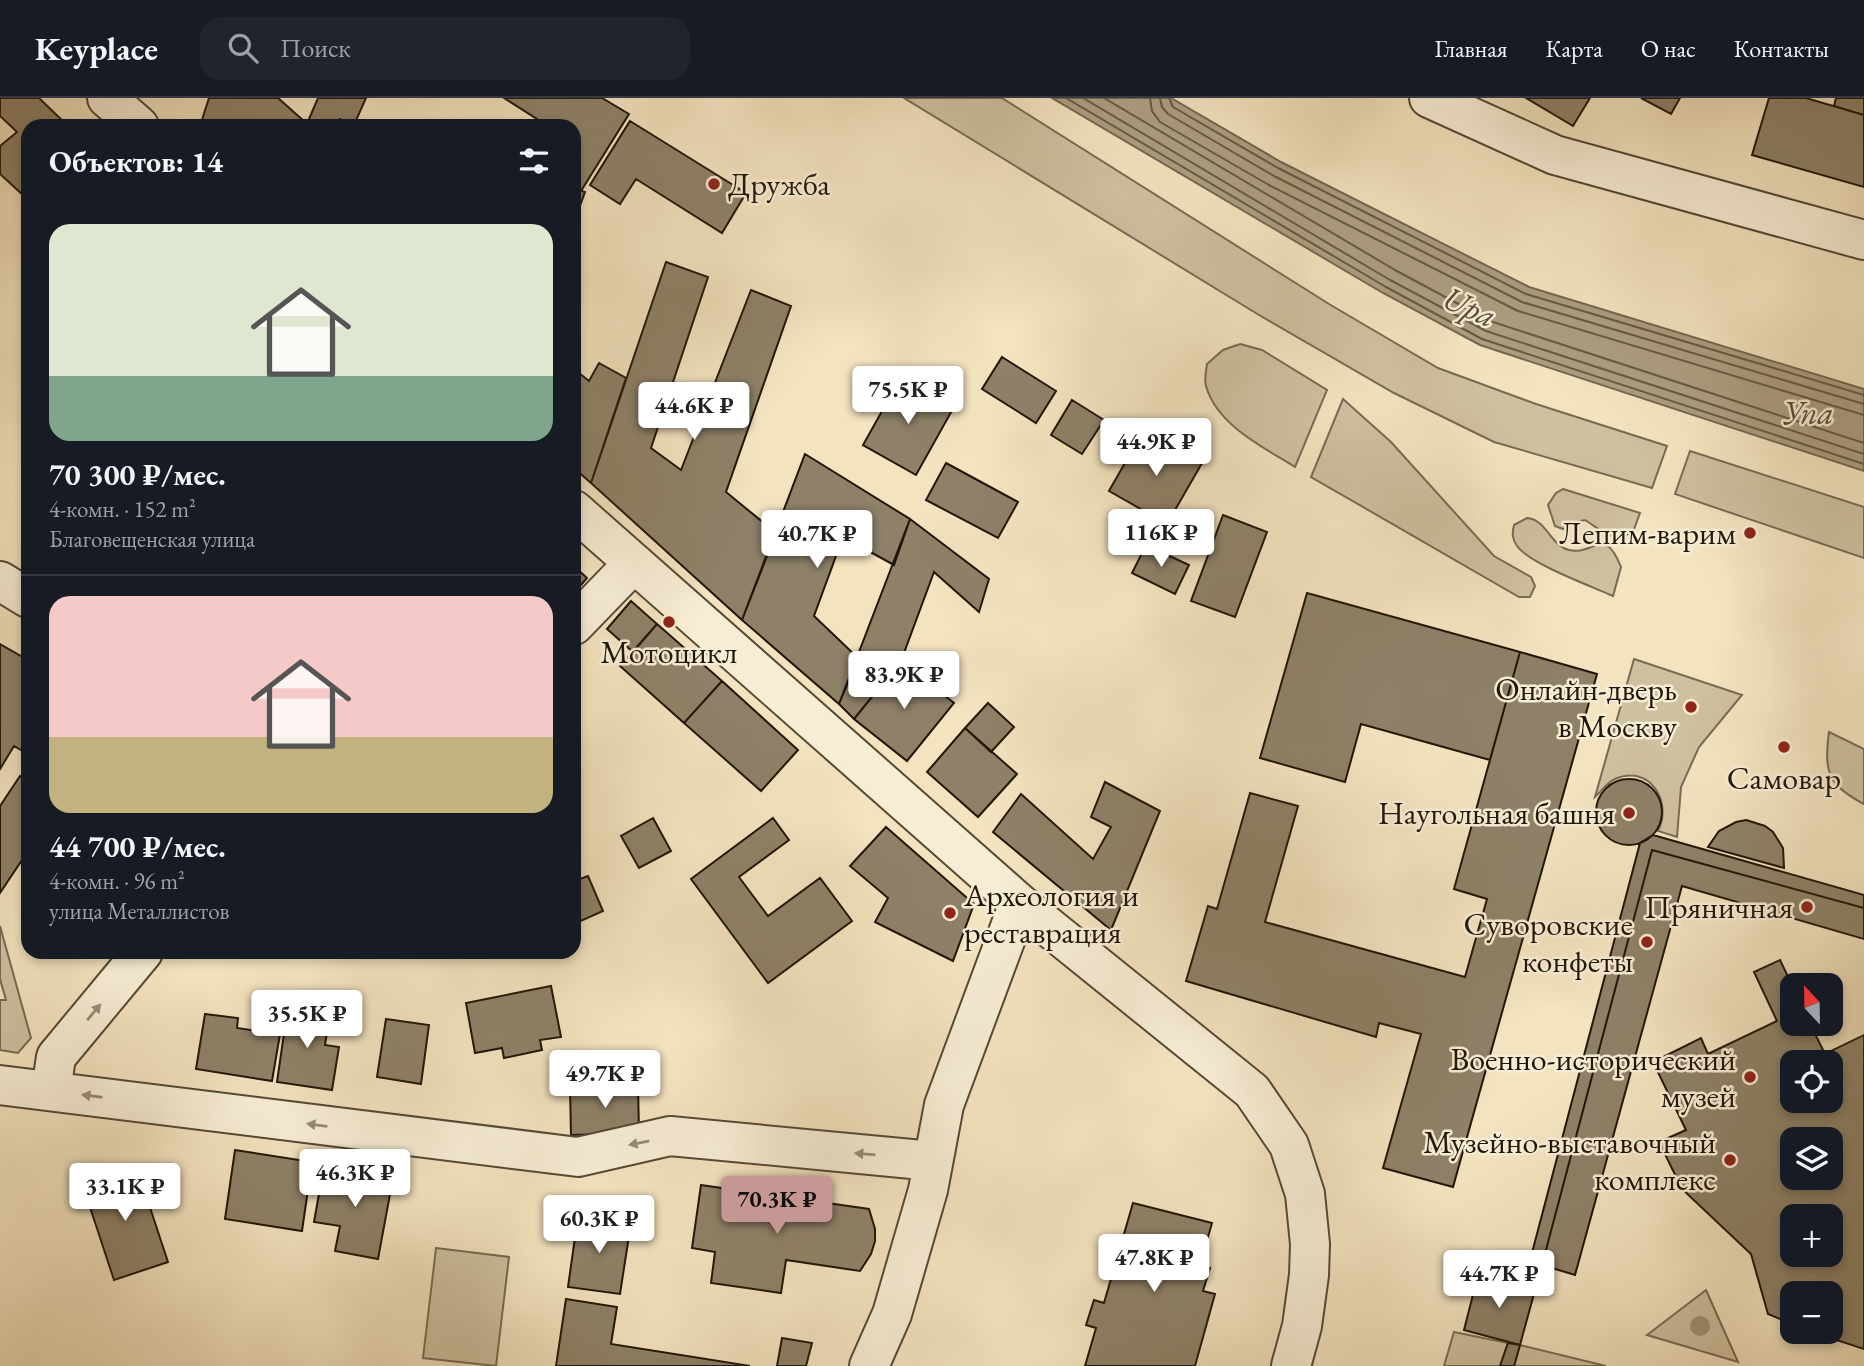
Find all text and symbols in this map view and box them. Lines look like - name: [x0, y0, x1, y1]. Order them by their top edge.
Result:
- search box: [200, 17, 690, 80]
- text: Keyplace: [35, 27, 158, 70]
- icon: search: [224, 29, 262, 67]
- text: Поиск: [280, 31, 351, 65]
- text: Главная: [1434, 33, 1508, 64]
- text: Карта: [1546, 33, 1603, 64]
- text: О нас: [1641, 33, 1696, 64]
- text: Контакты: [1734, 33, 1829, 64]
- text: Объектов: 14: [49, 142, 223, 181]
- icon: filters: [515, 142, 553, 180]
- place label: Дружба: [728, 163, 830, 205]
- marker: Дружба: [706, 176, 722, 192]
- icon: home: [238, 269, 364, 395]
- water label: Upa: [1436, 276, 1503, 337]
- pin: 75.5K ₽: [843, 366, 973, 426]
- text: 75.5K ₽: [868, 374, 948, 404]
- pin: 44.6K ₽: [629, 382, 759, 442]
- text: 44.6K ₽: [654, 390, 734, 420]
- water label: Упа: [1782, 391, 1834, 434]
- pin: 44.9K ₽: [1091, 418, 1221, 478]
- text: 44.9K ₽: [1116, 426, 1196, 456]
- text: 70 300 ₽/мес.: [49, 455, 226, 494]
- text: 4-комн. · 152 m²: [49, 494, 196, 524]
- pin: 40.7K ₽: [752, 510, 882, 570]
- pin: 116K ₽: [1104, 510, 1218, 569]
- place label: Лепим-варим: [1559, 512, 1736, 554]
- text: 116K ₽: [1124, 517, 1198, 547]
- text: 40.7K ₽: [777, 518, 857, 548]
- text: Благовещенская улица: [49, 524, 255, 554]
- marker: Лепим-варим: [1742, 525, 1758, 541]
- marker: Мотоцикл: [661, 614, 677, 630]
- place label: Мотоцикл: [600, 631, 738, 673]
- icon: home: [238, 641, 364, 767]
- pin: 83.9K ₽: [839, 652, 969, 711]
- text: 83.9K ₽: [864, 659, 944, 689]
- place label: Онлайн-дверь в Москву: [1495, 668, 1678, 747]
- marker: Онлайн-дверь в Москву: [1683, 699, 1699, 715]
- marker: Самовар: [1776, 739, 1792, 755]
- place label: Самовар: [1727, 757, 1841, 799]
- place label: Наугольная башня: [1378, 792, 1615, 834]
- marker: Наугольная башня: [1621, 805, 1637, 821]
- text: 44 700 ₽/мес.: [49, 827, 226, 866]
- text: 4-комн. · 96 m²: [49, 866, 185, 896]
- place label: Археология и реставрация: [963, 874, 1139, 953]
- place label: Пряничная: [1644, 886, 1793, 928]
- text: улица Металлистов: [49, 896, 229, 926]
- marker: Пряничная: [1799, 899, 1815, 915]
- place label: Суворовские конфеты: [1464, 903, 1633, 982]
- marker: Археология и реставрация: [942, 905, 958, 921]
- marker: Суворовские конфеты: [1639, 934, 1655, 950]
- north arrow: [1780, 973, 1843, 1036]
- map controls: [1780, 973, 1843, 1344]
- pin: 35.5K ₽: [242, 990, 372, 1050]
- text: 35.5K ₽: [267, 998, 347, 1028]
- one-way arrow: [86, 1003, 101, 1020]
- place label: Военно-исторический музей: [1450, 1038, 1736, 1117]
- button: locate: [1780, 1050, 1843, 1113]
- pin: 49.7K ₽: [540, 1051, 670, 1110]
- text: 49.7K ₽: [565, 1058, 645, 1088]
- marker: Военно-исторический музей: [1742, 1069, 1758, 1085]
- one-way arrow: [80, 1091, 102, 1102]
- one-way arrow: [306, 1119, 328, 1130]
- place label: Музейно-выставочный комплекс: [1423, 1121, 1716, 1200]
- button: layers: [1780, 1127, 1843, 1190]
- one-way arrow: [628, 1138, 650, 1149]
- one-way arrow: [854, 1149, 876, 1160]
- pin: 46.3K ₽: [290, 1150, 420, 1209]
- marker: Музейно-выставочный комплекс: [1722, 1152, 1738, 1168]
- text: 46.3K ₽: [315, 1157, 395, 1187]
- pin: 33.1K ₽: [60, 1164, 190, 1223]
- text: 33.1K ₽: [85, 1171, 165, 1201]
- pin: 70.3K ₽: [712, 1176, 842, 1236]
- text: 70.3K ₽: [737, 1184, 817, 1214]
- pin: 60.3K ₽: [534, 1196, 664, 1255]
- text: 60.3K ₽: [559, 1203, 639, 1233]
- button: +: [1780, 1204, 1843, 1267]
- pin: 47.8K ₽: [1089, 1234, 1219, 1294]
- text: 47.8K ₽: [1114, 1242, 1194, 1272]
- pin: 44.7K ₽: [1434, 1250, 1564, 1310]
- text: 44.7K ₽: [1459, 1258, 1539, 1288]
- button: −: [1780, 1281, 1843, 1344]

